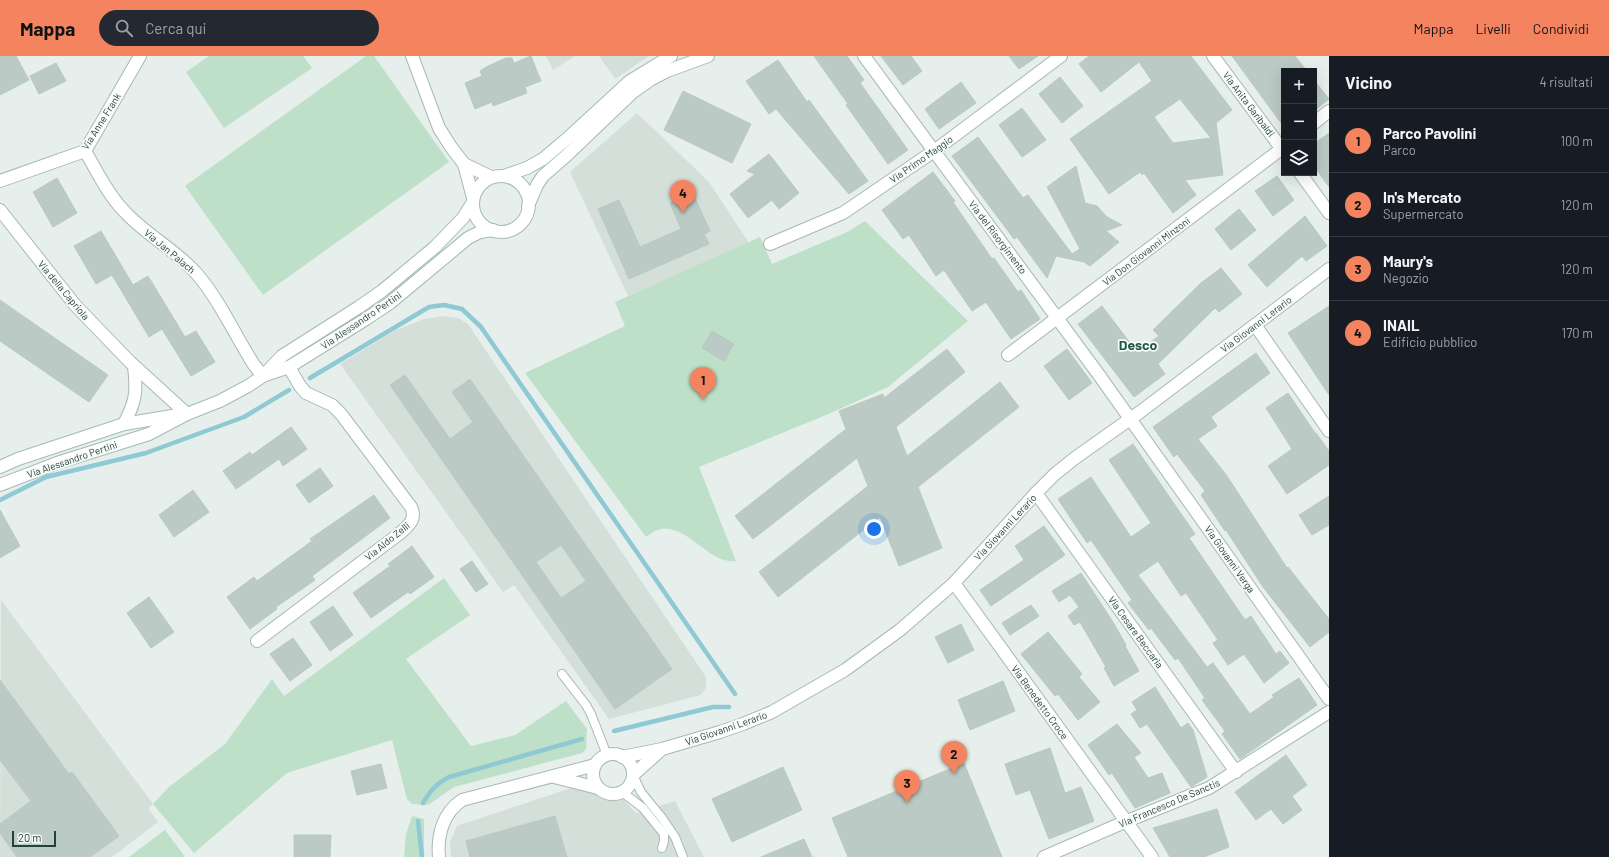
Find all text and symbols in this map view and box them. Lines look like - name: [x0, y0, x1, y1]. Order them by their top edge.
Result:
- search box: [99, 10, 379, 46]
- text: Mappa: [20, 17, 75, 40]
- icon: search: [113, 17, 135, 39]
- text: Cerca qui: [145, 19, 206, 37]
- text: Mappa: [1414, 20, 1453, 37]
- text: Livelli: [1475, 20, 1511, 37]
- text: Condividi: [1533, 20, 1589, 37]
- map controls: [1281, 68, 1317, 176]
- button: +: [1281, 68, 1317, 104]
- street label: Via Anita Garibaldi: [1221, 69, 1277, 139]
- text: Vicino: [1345, 72, 1392, 92]
- text: 4 risultati: [1540, 74, 1593, 90]
- street label: Via Anne Frank: [79, 91, 123, 151]
- button: −: [1281, 104, 1317, 140]
- text: Parco Pavolini: [1383, 124, 1476, 142]
- street label: Via Primo Maggio: [887, 133, 955, 185]
- text: 1: [1356, 133, 1360, 149]
- text: 100 m: [1560, 133, 1593, 149]
- button: layers: [1281, 140, 1317, 176]
- text: Parco: [1383, 142, 1416, 158]
- pin: 4: [670, 180, 696, 213]
- text: In's Mercato: [1383, 188, 1461, 206]
- text: 2: [1354, 197, 1362, 213]
- text: 120 m: [1561, 197, 1593, 213]
- street label: Via del Risorgimento: [966, 198, 1030, 276]
- text: Supermercato: [1383, 206, 1464, 222]
- street label: Via Don Giovanni Minzoni: [1100, 214, 1192, 288]
- street label: Via Jan Palach: [142, 226, 198, 276]
- text: Maury's: [1383, 252, 1433, 270]
- street label: Via della Capriola: [36, 258, 92, 322]
- text: 3: [1354, 261, 1362, 277]
- text: 120 m: [1561, 261, 1593, 277]
- text: Negozio: [1383, 270, 1429, 286]
- street label: Via Alessandro Pertini: [318, 289, 404, 351]
- street label: Via Giovanni Lerario: [1218, 293, 1294, 355]
- text: INAIL: [1383, 316, 1420, 334]
- text: 4: [1354, 325, 1362, 341]
- text: 170 m: [1562, 325, 1593, 341]
- text: Edificio pubblico: [1383, 334, 1477, 350]
- district label: Desco: [1119, 336, 1157, 353]
- pin: 1: [690, 367, 716, 400]
- street label: Via Alessandro Pertini: [25, 438, 119, 480]
- street label: Via Giovanni Lerario: [971, 491, 1039, 563]
- street label: Via Aldo Zelli: [362, 519, 412, 563]
- your location: [864, 519, 884, 539]
- street label: Via Giovanni Verga: [1202, 523, 1258, 595]
- street label: Via Cesare Beccaria: [1106, 594, 1166, 670]
- street label: Via Benedetto Croce: [1009, 663, 1071, 741]
- street label: Via Giovanni Lerario: [683, 708, 769, 748]
- pin: 2: [941, 741, 967, 774]
- pin: 3: [894, 770, 920, 803]
- street label: Via Francesco De Sanctis: [1117, 776, 1222, 830]
- scale bar: [12, 829, 56, 848]
- text: 20 m: [18, 831, 41, 844]

